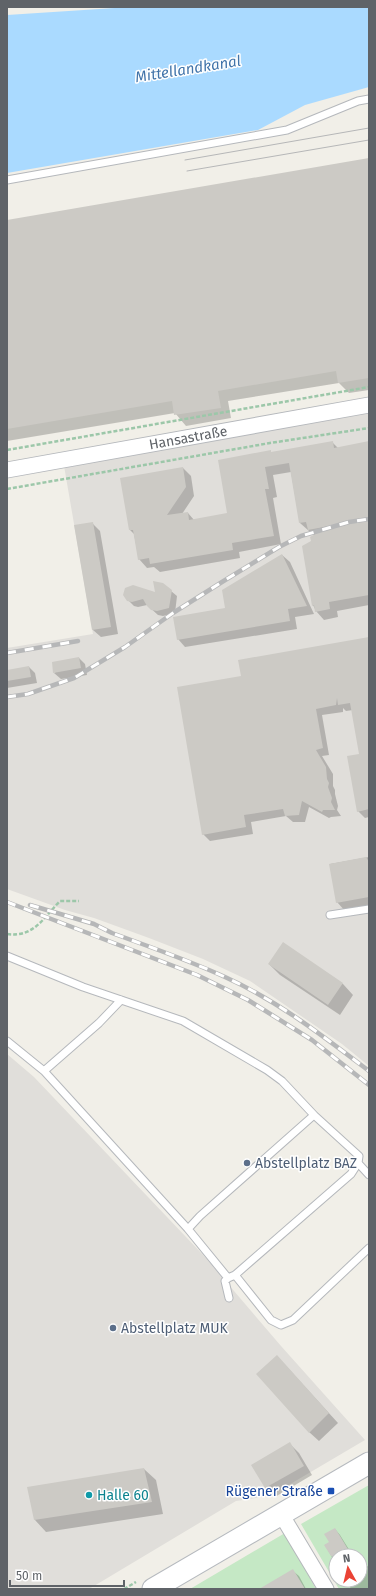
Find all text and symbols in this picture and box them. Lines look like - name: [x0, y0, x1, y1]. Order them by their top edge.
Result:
- water label: Mittellandkanal: [134, 52, 242, 86]
- street label: Hansastraße: [148, 423, 229, 453]
- place label: Abstellplatz BAZ: [255, 1155, 357, 1172]
- marker: Abstellplatz BAZ: [242, 1158, 252, 1168]
- place label: Abstellplatz MUK: [121, 1320, 229, 1337]
- marker: Abstellplatz MUK: [108, 1323, 118, 1333]
- place label: Rügener Straße: [226, 1483, 323, 1500]
- marker: Rügener Straße: [326, 1486, 336, 1496]
- place label: Halle 60: [97, 1487, 149, 1504]
- marker: Halle 60: [84, 1490, 94, 1500]
- north arrow: [328, 1548, 368, 1588]
- text: N: [342, 1552, 351, 1566]
- scale bar: [10, 1562, 124, 1588]
- text: 50 m: [16, 1569, 42, 1583]

